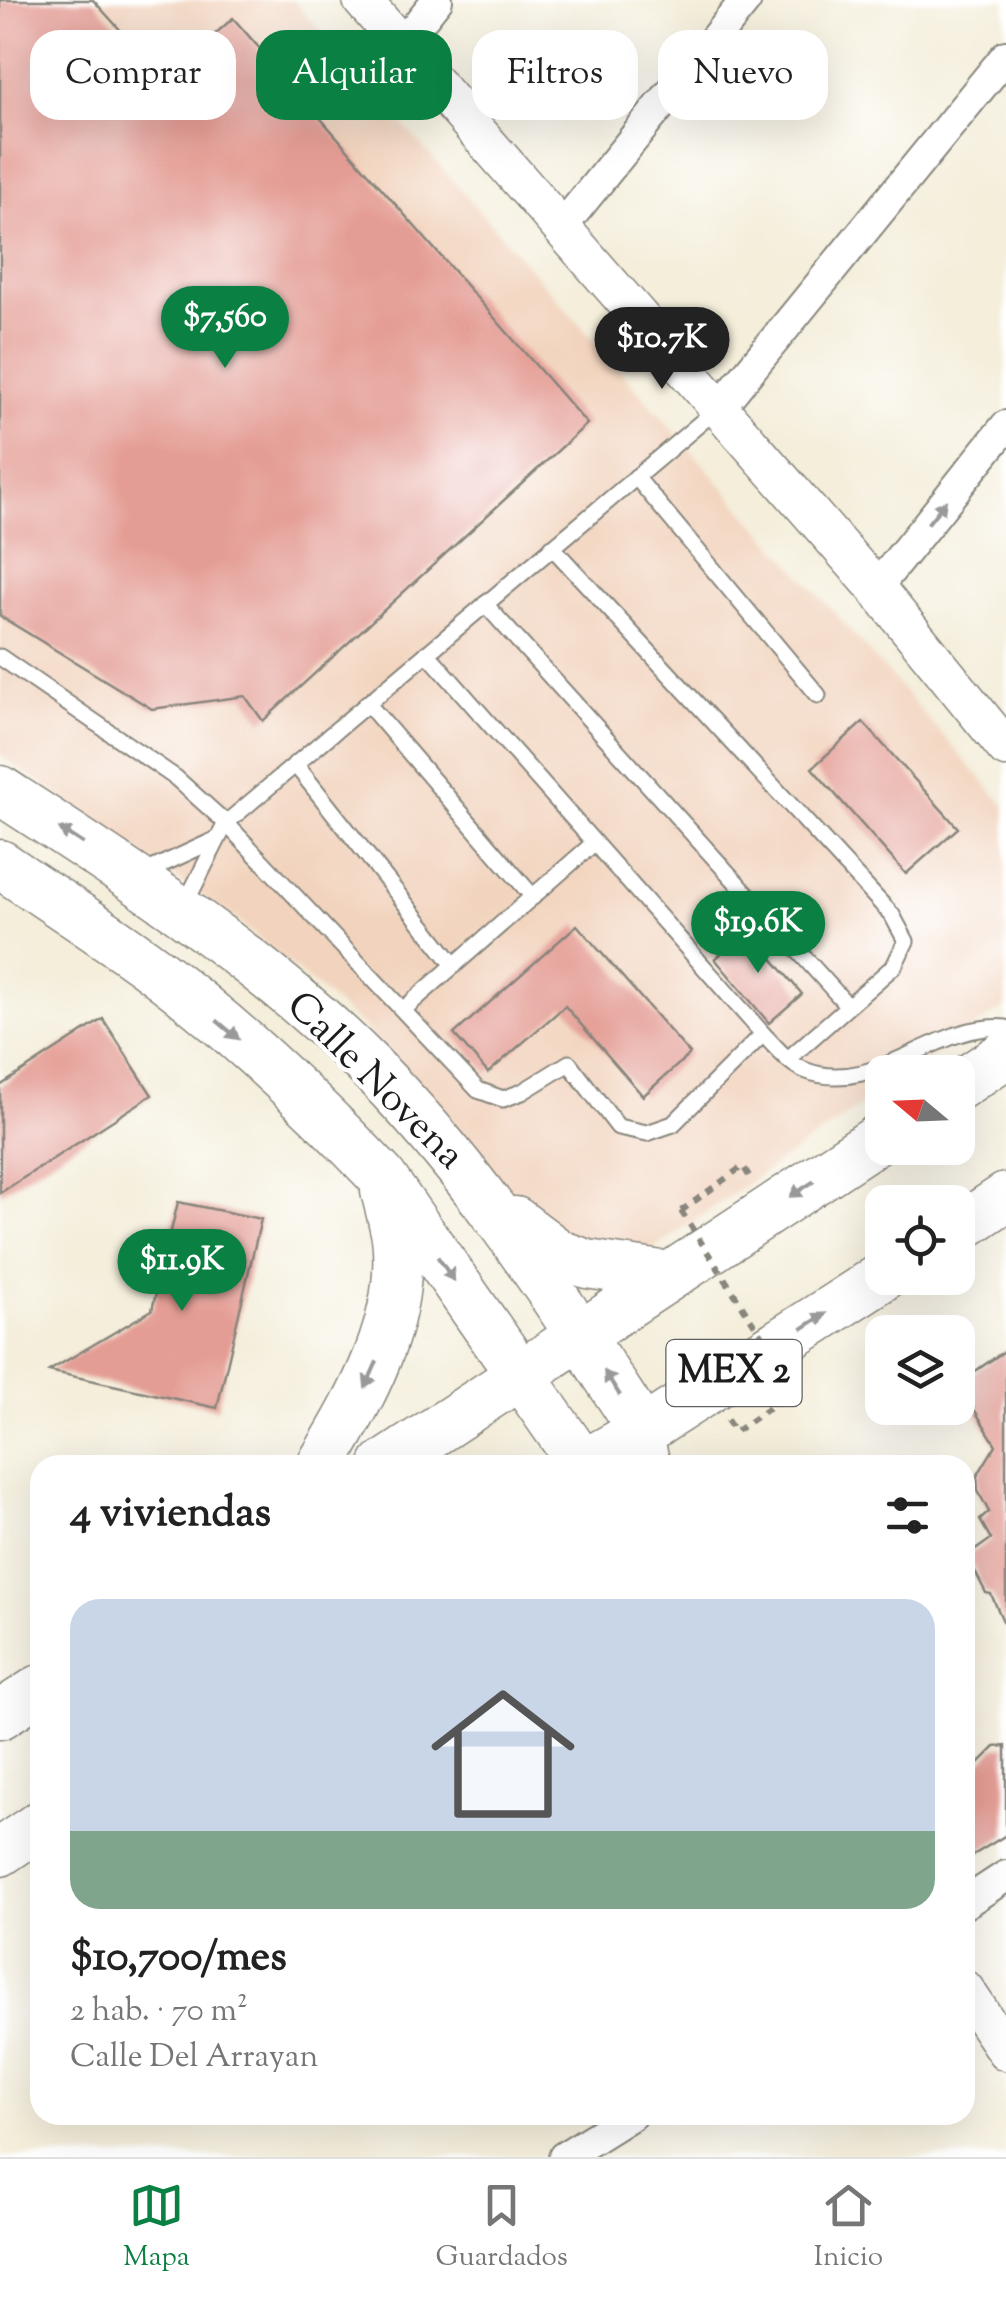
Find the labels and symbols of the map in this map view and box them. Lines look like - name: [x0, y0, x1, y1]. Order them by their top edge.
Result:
- pin: $7,560: [144, 286, 306, 371]
- pin: $10.7K: [581, 307, 743, 392]
- one-way arrow: [926, 499, 947, 525]
- one-way arrow: [58, 828, 85, 846]
- pin: $19.6K: [677, 891, 839, 976]
- street label: Calle Novena: [272, 980, 476, 1184]
- one-way arrow: [215, 1019, 240, 1041]
- north arrow: [865, 1055, 975, 1165]
- one-way arrow: [788, 1179, 815, 1197]
- pin: $11.9K: [101, 1229, 263, 1314]
- one-way arrow: [436, 1255, 455, 1282]
- one-way arrow: [800, 1313, 828, 1331]
- road number: MEX 2: [666, 1340, 802, 1406]
- one-way arrow: [363, 1360, 379, 1390]
- one-way arrow: [603, 1369, 621, 1397]

